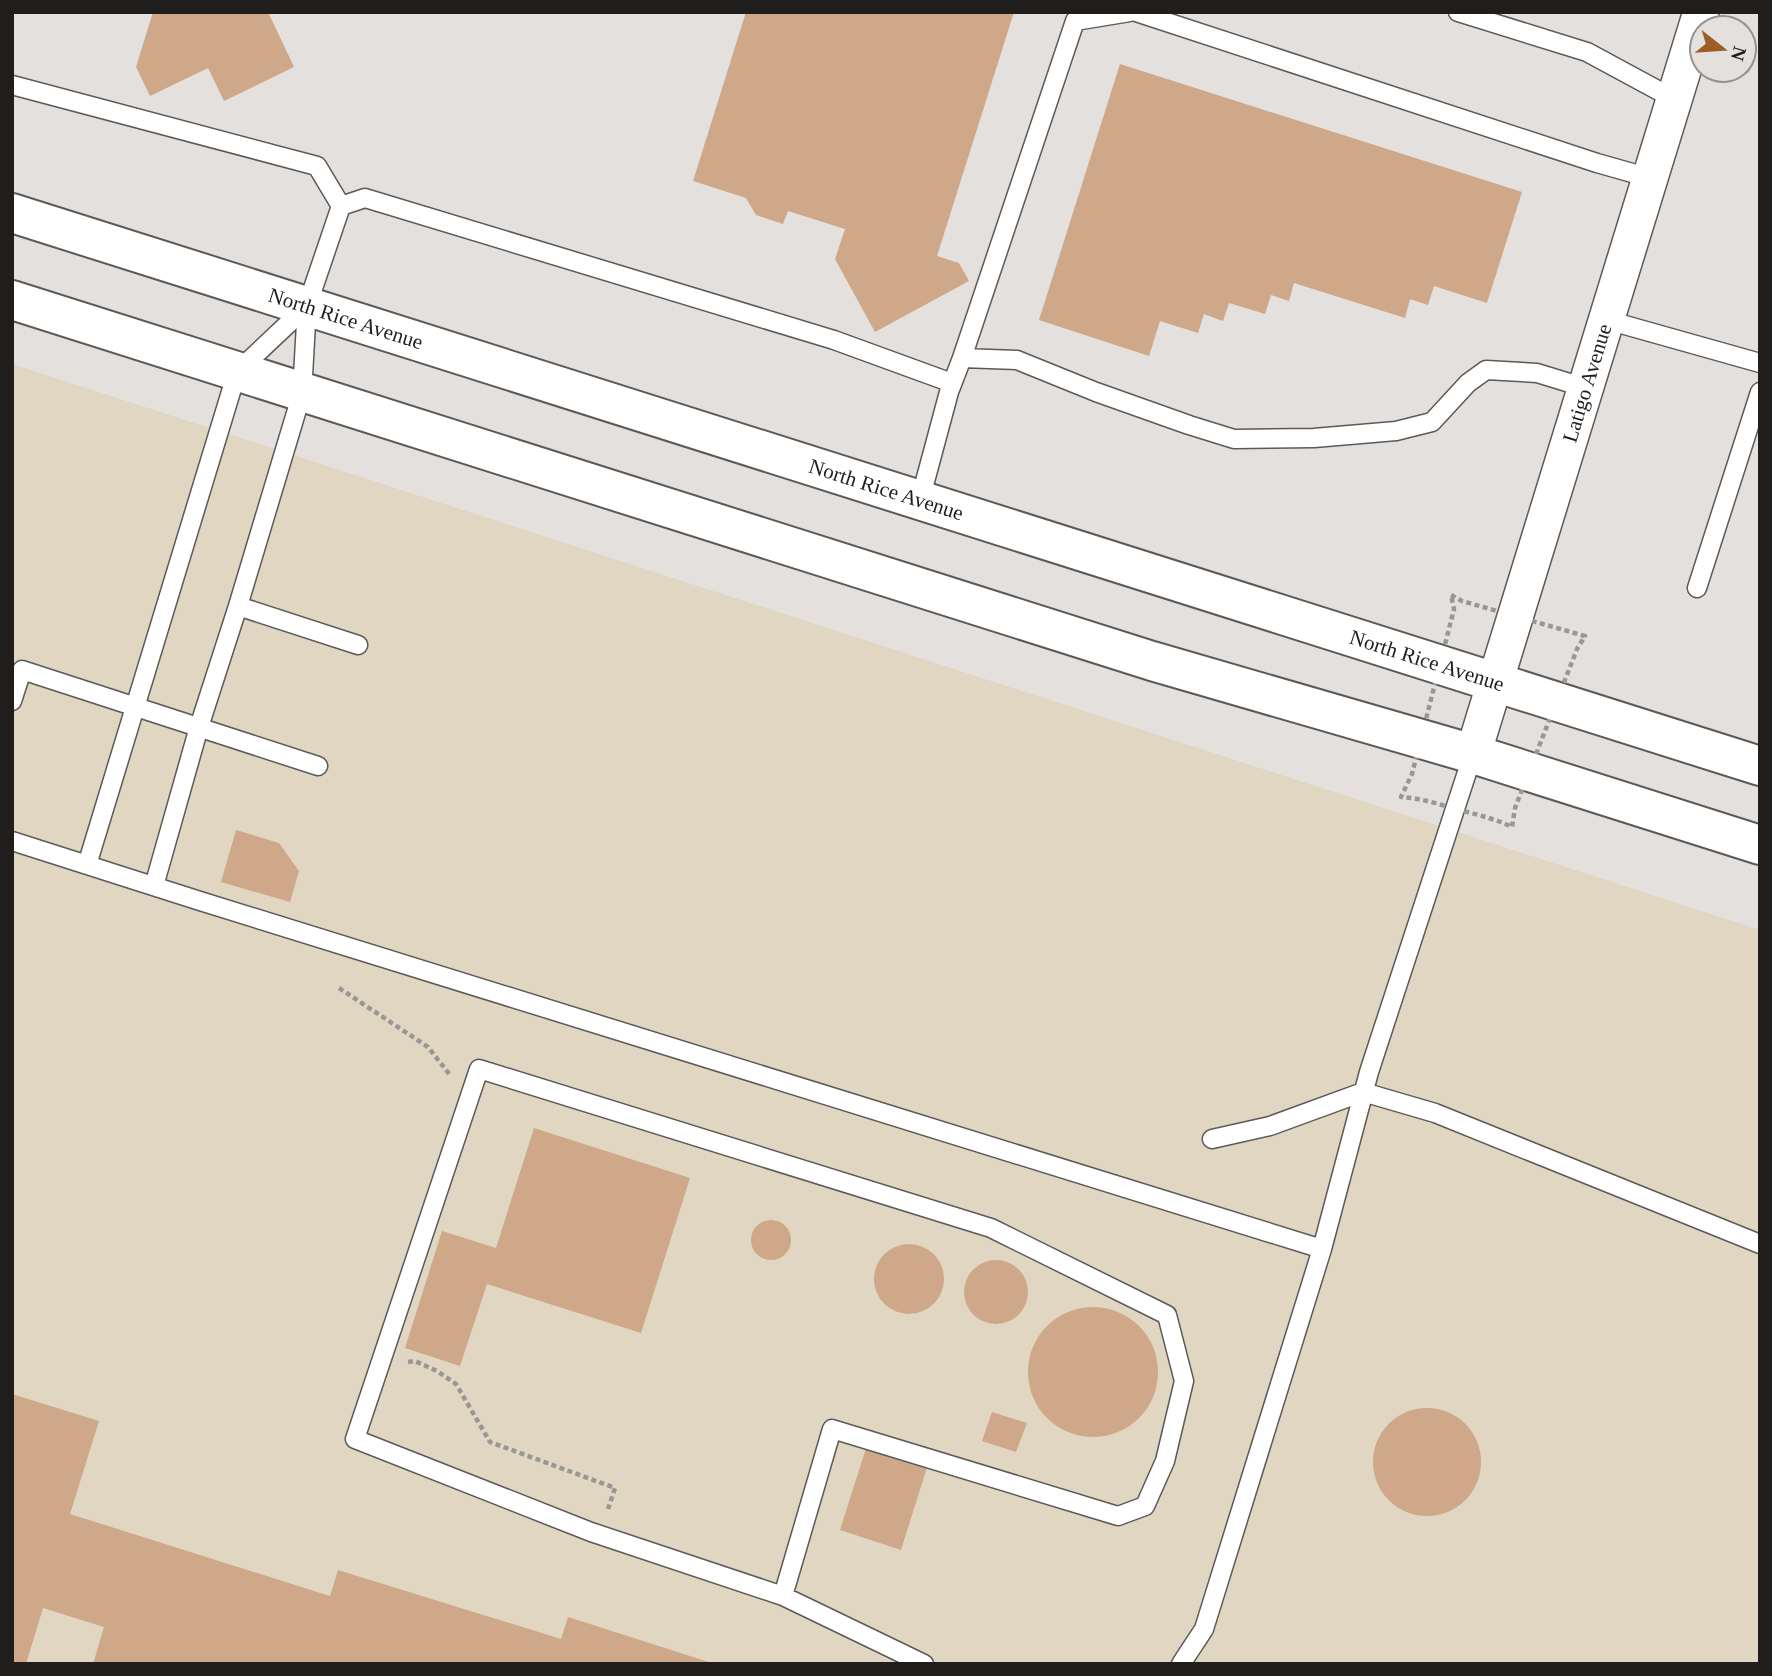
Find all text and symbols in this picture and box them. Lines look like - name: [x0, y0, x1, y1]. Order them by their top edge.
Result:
- north arrow: [1688, 14, 1758, 84]
- text: N: [1727, 44, 1751, 64]
- street label: North Rice Avenue: [266, 283, 426, 354]
- street label: Latigo Avenue: [1557, 321, 1616, 445]
- street label: North Rice Avenue: [806, 454, 966, 525]
- street label: North Rice Avenue: [1347, 625, 1507, 696]

